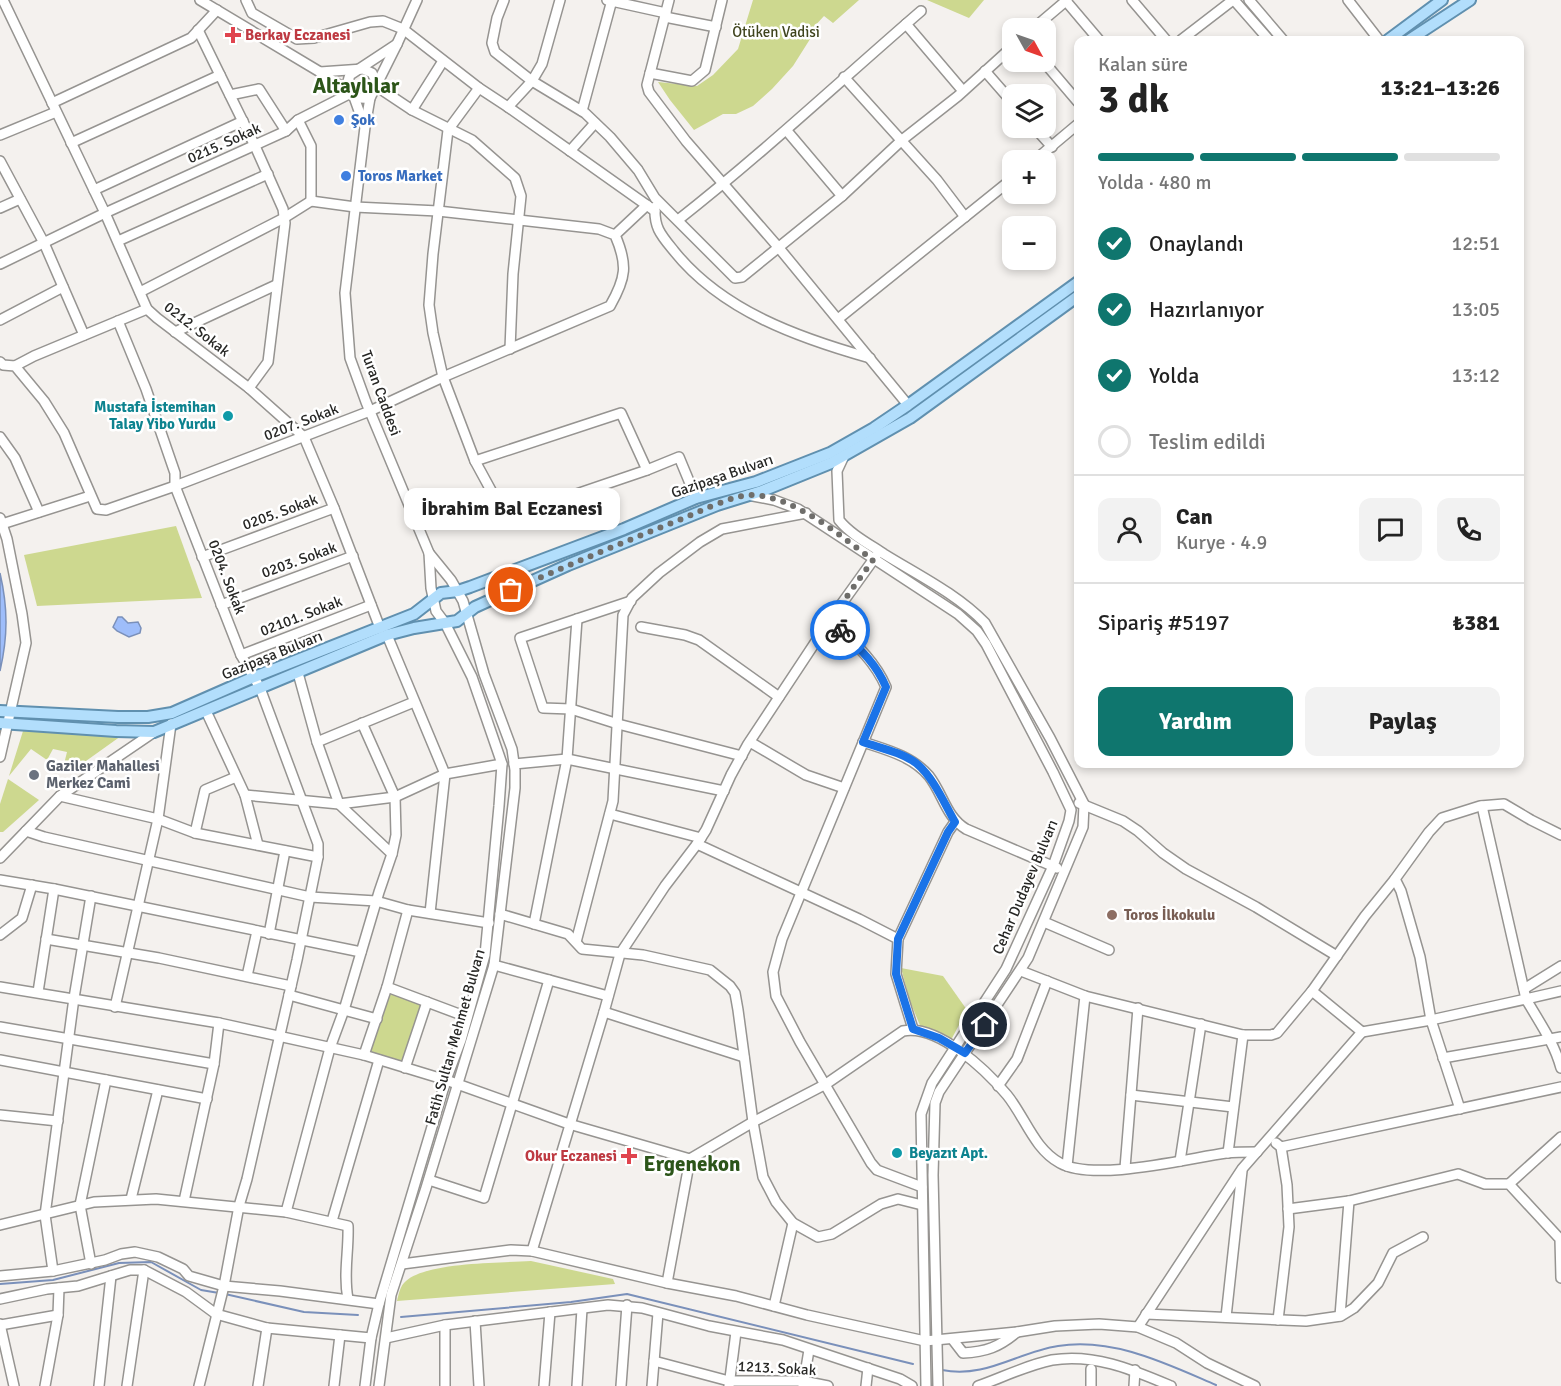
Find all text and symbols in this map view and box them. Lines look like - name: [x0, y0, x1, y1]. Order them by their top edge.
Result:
- north arrow: [1002, 18, 1056, 72]
- map controls: [1002, 18, 1056, 270]
- park label: Ötüken Vadisi: [732, 23, 820, 41]
- place label: Berkay Eczanesi: [245, 26, 351, 44]
- marker: Berkay Eczanesi: [226, 28, 240, 42]
- text: Kalan süre: [1098, 52, 1188, 77]
- district label: Altaylılar: [313, 73, 400, 99]
- text: 13:21–13:26: [1381, 74, 1500, 101]
- text: 3 dk: [1098, 75, 1169, 123]
- button: layers: [1002, 84, 1056, 138]
- place label: Şok: [351, 111, 375, 129]
- marker: Şok: [332, 113, 346, 127]
- street label: 0215. Sokak: [185, 119, 264, 167]
- button: +: [1002, 150, 1056, 204]
- place label: Toros Market: [358, 167, 443, 185]
- marker: Toros Market: [339, 169, 353, 183]
- text: Yolda · 480 m: [1098, 170, 1211, 195]
- button: −: [1002, 216, 1056, 270]
- icon: check: [1098, 227, 1131, 260]
- text: Onaylandı: [1149, 230, 1244, 257]
- text: 12:51: [1451, 231, 1500, 256]
- icon: check: [1098, 293, 1131, 326]
- text: Hazırlanıyor: [1149, 296, 1264, 323]
- text: 13:05: [1451, 297, 1500, 322]
- street label: 0212. Sokak: [161, 298, 234, 361]
- street label: Turan Caddesi: [357, 348, 405, 438]
- icon: check: [1098, 359, 1131, 392]
- text: Yolda: [1149, 362, 1199, 389]
- text: 13:12: [1451, 363, 1500, 388]
- place label: Mustafa İstemihan Talay Yibo Yurdu: [94, 398, 216, 433]
- street label: 0207. Sokak: [261, 399, 341, 444]
- marker: Mustafa İstemihan Talay Yibo Yurdu: [221, 409, 235, 423]
- text: Teslim edildi: [1149, 428, 1266, 455]
- street label: Gazipaşa Bulvarı: [669, 450, 775, 502]
- callout: İbrahim Bal Eczanesi: [403, 488, 619, 530]
- street label: 0205. Sokak: [240, 490, 320, 534]
- text: İbrahim Bal Eczanesi: [421, 496, 603, 521]
- button: person: [1098, 498, 1161, 561]
- button: chat: [1359, 498, 1422, 561]
- button: phone: [1437, 498, 1500, 561]
- text: Can: [1176, 503, 1213, 530]
- text: Kurye · 4.9: [1176, 530, 1267, 555]
- street label: 0204. Sokak: [205, 537, 250, 617]
- street label: 0203. Sokak: [259, 538, 339, 582]
- pin: [485, 564, 536, 615]
- icon: bag: [494, 573, 527, 606]
- street label: 02101. Sokak: [257, 592, 345, 640]
- courier: [810, 600, 870, 660]
- text: Sipariş #5197: [1098, 609, 1230, 636]
- text: ₺381: [1452, 609, 1500, 636]
- icon: bike: [824, 614, 857, 647]
- street label: Gazipaşa Bulvarı: [219, 627, 325, 683]
- button: Yardım: [1098, 687, 1293, 756]
- button: Paylaş: [1305, 687, 1500, 756]
- place label: Gaziler Mahallesi Merkez Cami: [46, 757, 160, 792]
- marker: Gaziler Mahallesi Merkez Cami: [27, 768, 41, 782]
- street label: Cehar Dudayev Bulvarı: [989, 817, 1061, 957]
- place label: Toros İlkokulu: [1124, 906, 1215, 924]
- marker: Toros İlkokulu: [1105, 908, 1119, 922]
- street label: Fatih Sultan Mehmet Bulvarı: [421, 947, 489, 1127]
- pin: [959, 999, 1010, 1050]
- icon: home: [968, 1008, 1001, 1041]
- place label: Beyazıt Apt.: [909, 1144, 988, 1162]
- marker: Beyazıt Apt.: [890, 1146, 904, 1160]
- place label: Okur Eczanesi: [525, 1147, 617, 1165]
- marker: Okur Eczanesi: [622, 1149, 636, 1163]
- district label: Ergenekon: [644, 1151, 740, 1177]
- street label: 1213. Sokak: [737, 1357, 817, 1379]

